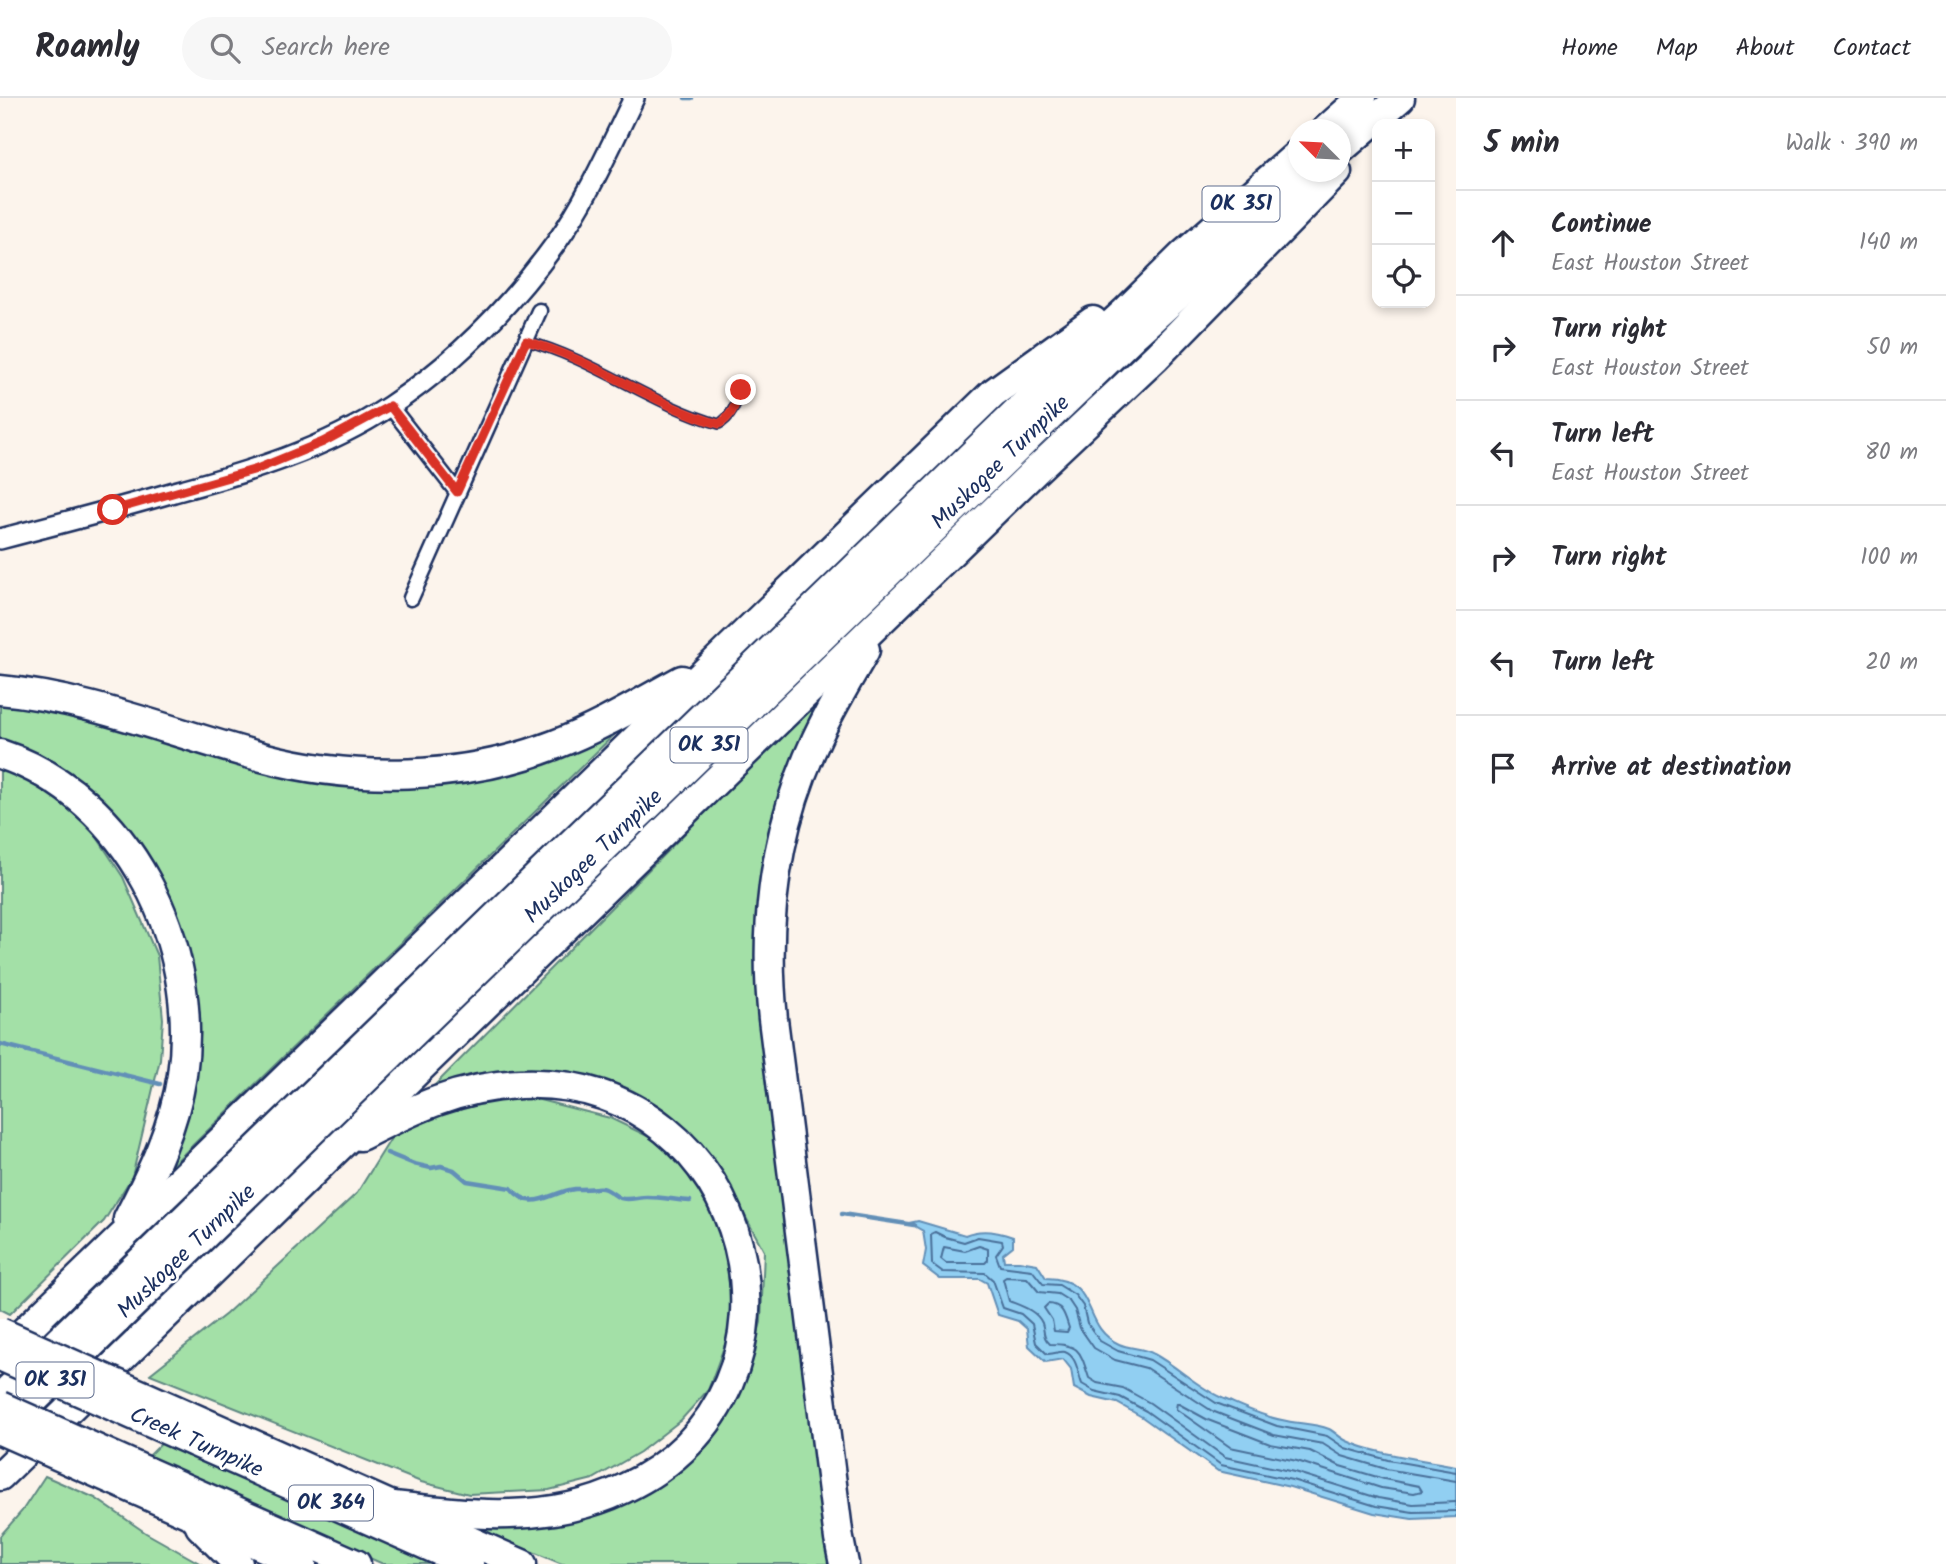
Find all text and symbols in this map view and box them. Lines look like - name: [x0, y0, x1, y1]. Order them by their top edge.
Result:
- search box: [182, 17, 672, 80]
- text: Roamly: [35, 22, 140, 75]
- text: Search here: [262, 27, 390, 69]
- icon: search: [206, 29, 244, 67]
- text: Home: [1561, 29, 1618, 68]
- text: Map: [1656, 29, 1698, 68]
- text: About: [1736, 29, 1794, 68]
- text: Contact: [1832, 29, 1911, 68]
- north arrow: [1288, 119, 1351, 182]
- map controls: [1372, 119, 1435, 308]
- button: +: [1372, 119, 1435, 182]
- text: 5 min: [1484, 120, 1560, 168]
- text: Walk · 390 m: [1786, 126, 1918, 162]
- button: −: [1372, 182, 1435, 245]
- road number: OK 351: [1202, 186, 1280, 222]
- text: Continue: [1551, 204, 1652, 246]
- icon: ahead: [1484, 224, 1522, 262]
- text: 140 m: [1859, 225, 1918, 261]
- button: locate: [1372, 245, 1435, 308]
- text: East Houston Street: [1551, 246, 1749, 282]
- text: Turn right: [1551, 309, 1667, 351]
- icon: right: [1484, 329, 1522, 367]
- text: 50 m: [1867, 330, 1918, 366]
- text: East Houston Street: [1551, 351, 1749, 387]
- route end: [725, 374, 756, 405]
- street label: Muskogee Turnpike: [923, 387, 1079, 539]
- text: Turn left: [1551, 414, 1654, 456]
- icon: left: [1484, 434, 1522, 472]
- text: 80 m: [1865, 435, 1918, 471]
- text: East Houston Street: [1551, 456, 1749, 492]
- route start: [97, 494, 128, 525]
- text: Turn right: [1551, 537, 1667, 579]
- icon: right: [1484, 539, 1522, 577]
- text: 100 m: [1860, 540, 1918, 576]
- text: Turn left: [1551, 642, 1654, 684]
- icon: left: [1484, 644, 1522, 682]
- text: 20 m: [1866, 645, 1918, 681]
- road number: OK 351: [670, 728, 748, 762]
- text: Arrive at destination: [1551, 747, 1791, 789]
- icon: arrive: [1484, 749, 1522, 787]
- street label: Muskogee Turnpike: [516, 781, 672, 933]
- street label: Muskogee Turnpike: [109, 1176, 265, 1328]
- road number: OK 351: [16, 1362, 94, 1398]
- street label: Creek Turnpike: [123, 1397, 269, 1489]
- road number: OK 364: [289, 1486, 373, 1520]

